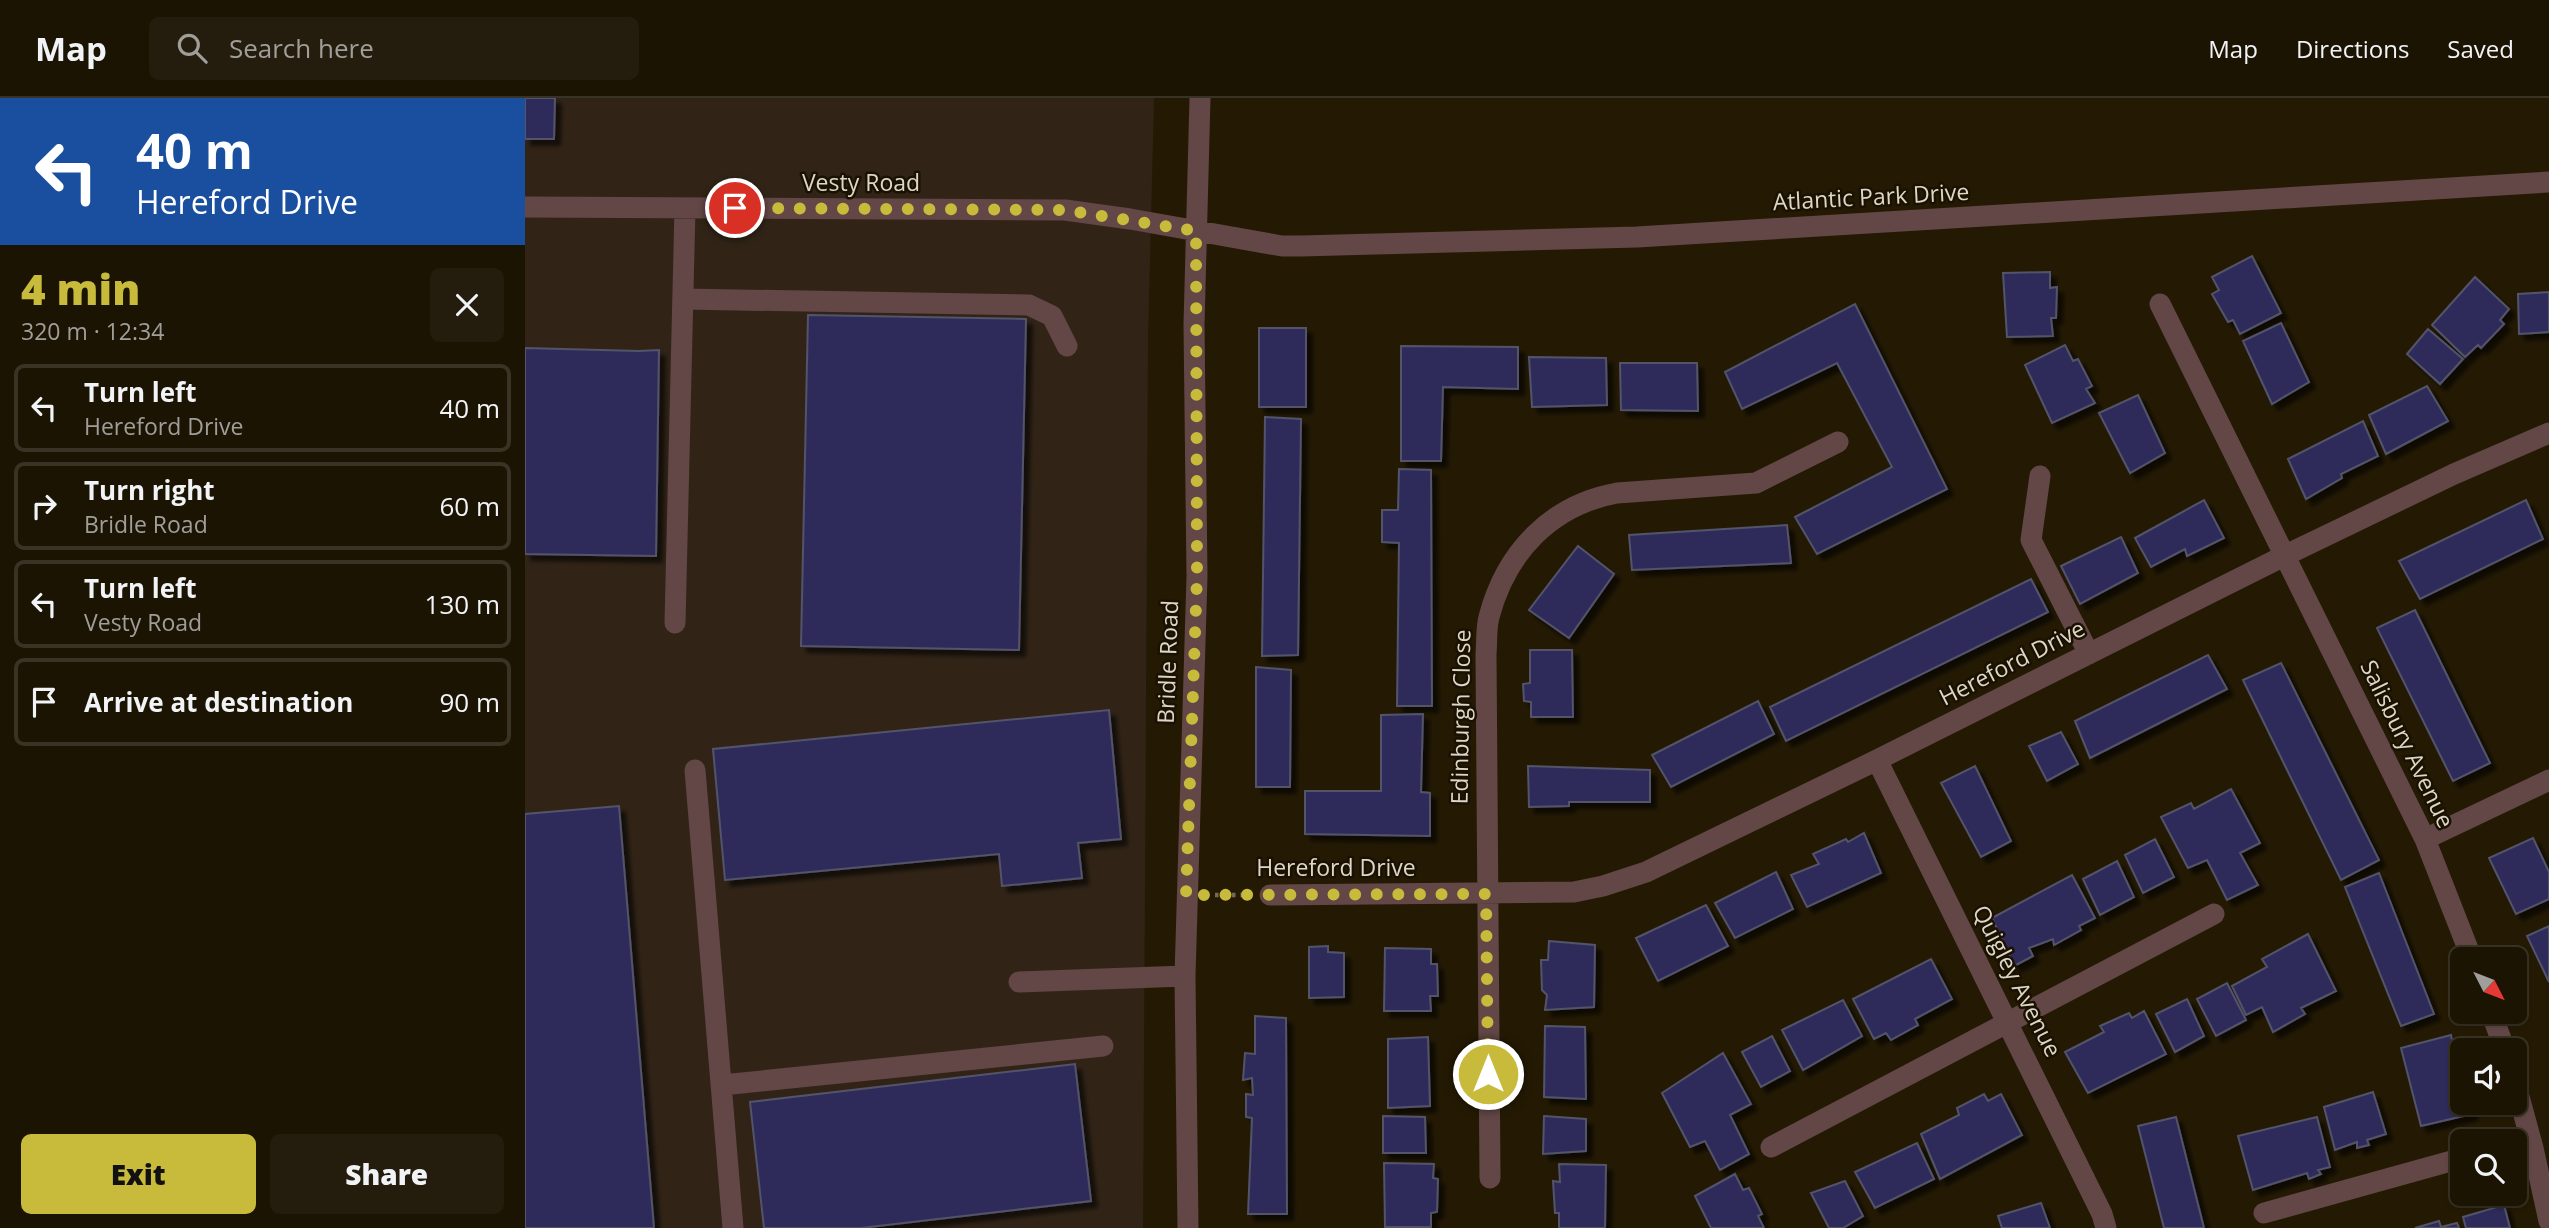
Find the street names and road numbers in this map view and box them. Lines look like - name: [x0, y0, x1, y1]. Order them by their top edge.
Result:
- street label: Vesty Road: [802, 166, 920, 198]
- street label: Atlantic Park Drive: [1772, 175, 1970, 217]
- street label: Bridle Road: [1149, 600, 1185, 724]
- street label: Hereford Drive: [1933, 612, 2090, 713]
- street label: Edinburgh Close: [1442, 629, 1478, 805]
- street label: Salisbury Avenue: [2353, 654, 2462, 833]
- street label: Hereford Drive: [1256, 851, 1416, 883]
- street label: Quigley Avenue: [1966, 899, 2070, 1062]

